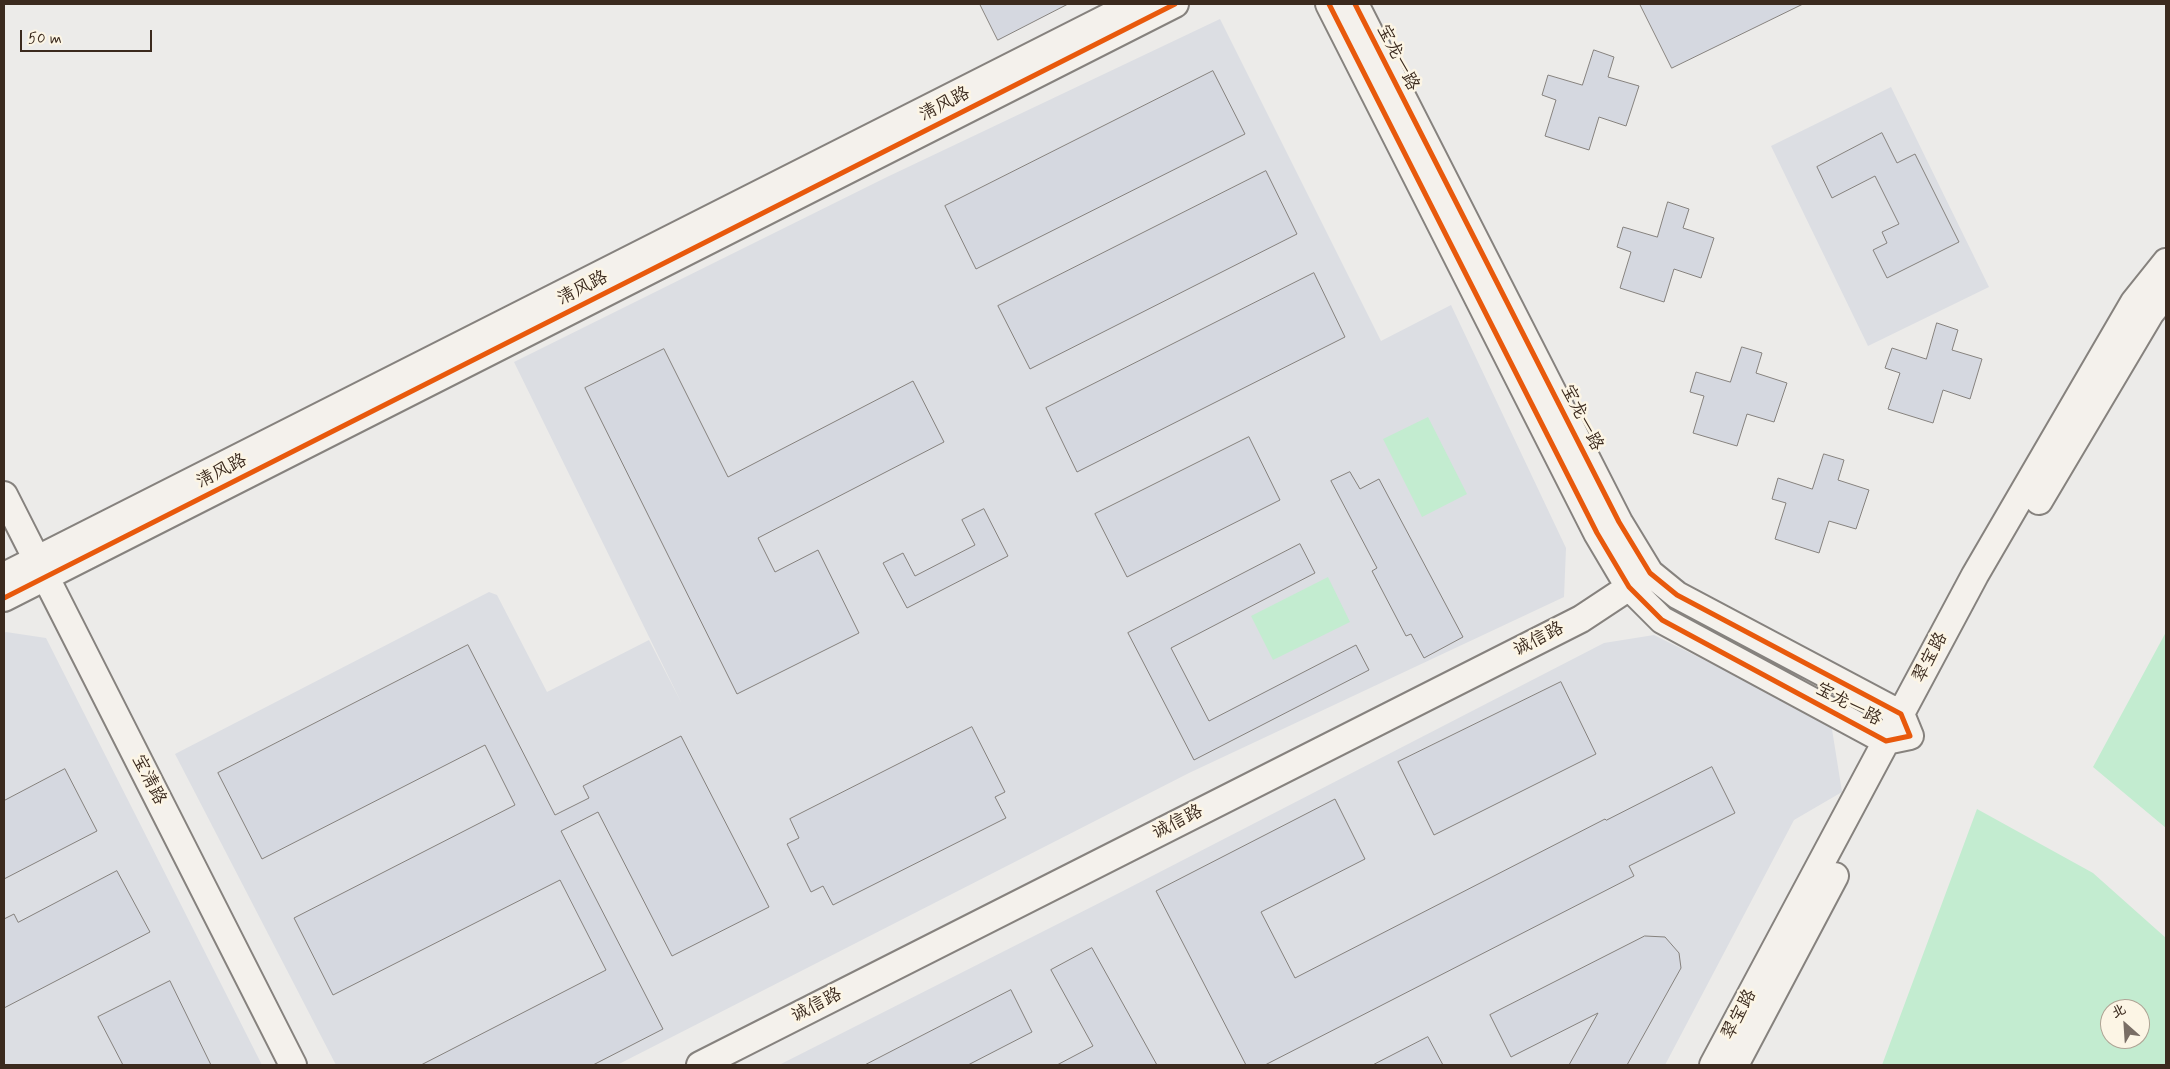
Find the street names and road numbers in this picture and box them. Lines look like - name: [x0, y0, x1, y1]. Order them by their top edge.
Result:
- street label: 宝龙一路: [1371, 21, 1423, 95]
- street label: 清风路: [916, 83, 974, 127]
- street label: 清风路: [554, 267, 612, 311]
- street label: 宝龙一路: [1555, 381, 1607, 455]
- street label: 清风路: [193, 450, 251, 494]
- street label: 诚信路: [1510, 618, 1568, 662]
- street label: 翠宝路: [1909, 629, 1953, 687]
- street label: 宝龙一路: [1811, 679, 1885, 731]
- street label: 宝清路: [126, 751, 170, 809]
- street label: 诚信路: [1149, 801, 1207, 845]
- street label: 诚信路: [788, 984, 846, 1028]
- street label: 翠宝路: [1718, 986, 1762, 1044]

